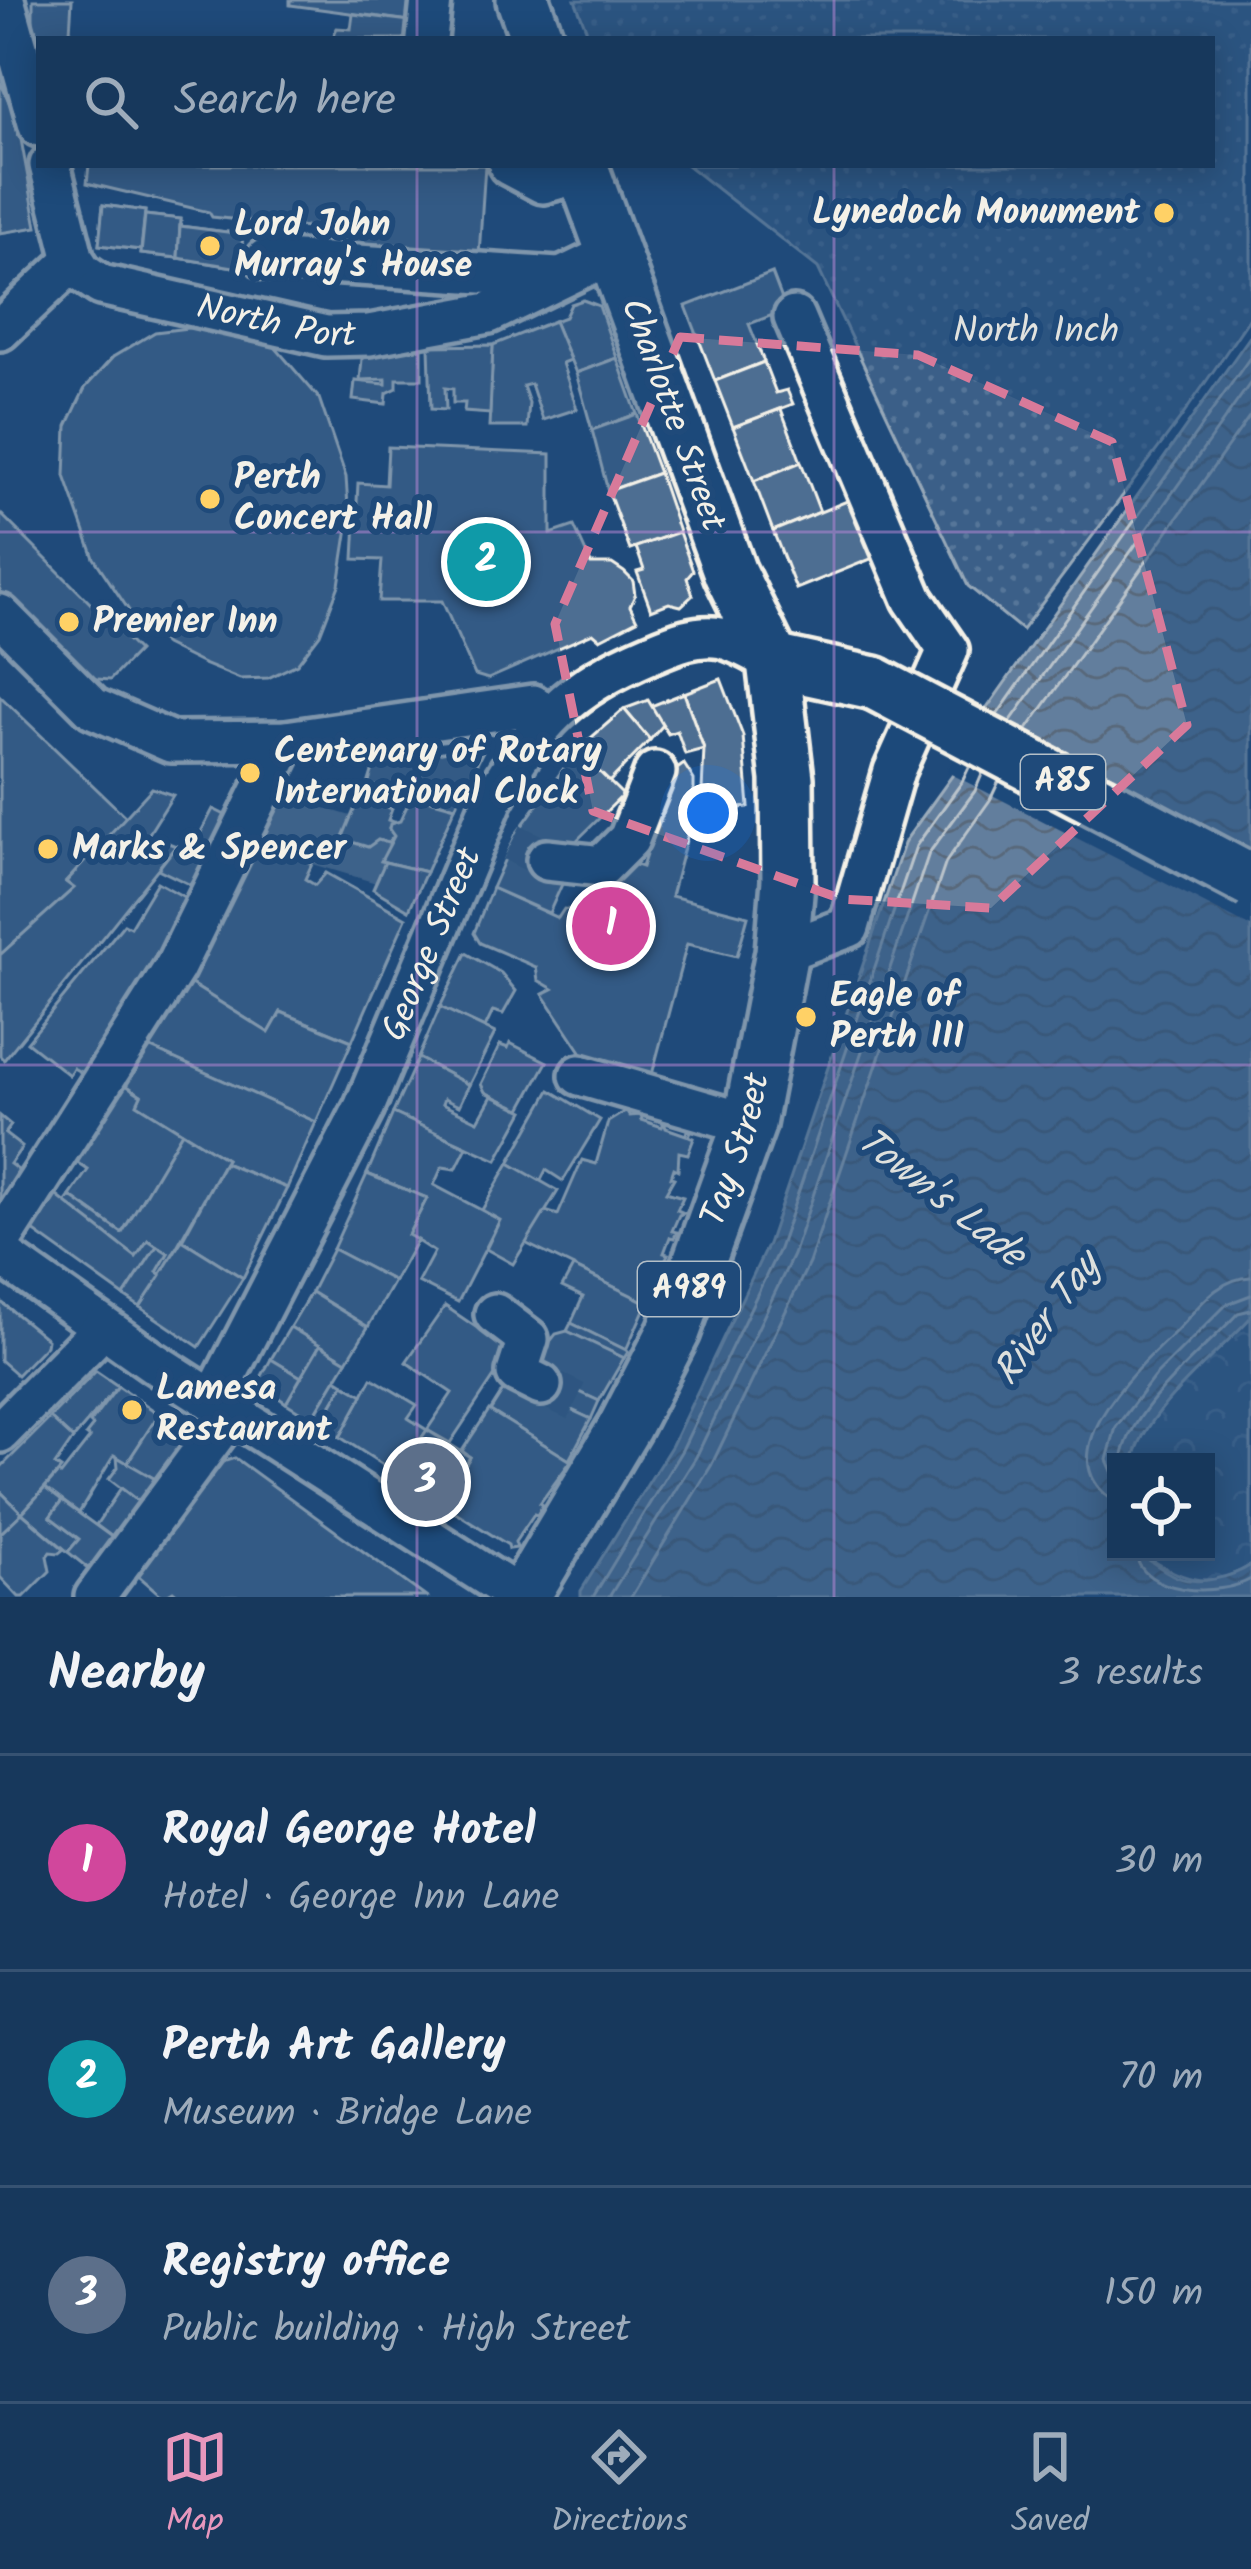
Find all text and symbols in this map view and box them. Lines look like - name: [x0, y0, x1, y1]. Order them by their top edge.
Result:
- search box: [36, 36, 1215, 168]
- text: Search here: [174, 66, 396, 138]
- icon: search: [78, 69, 144, 135]
- place label: Lynedoch Monument: [812, 185, 1141, 242]
- place label: Lord John Murray's House: [234, 197, 473, 295]
- marker: Lynedoch Monument: [1151, 200, 1177, 226]
- marker: Lord John Murray's House: [197, 233, 223, 259]
- street label: North Port: [191, 279, 358, 365]
- street label: Charlotte Street: [603, 290, 741, 541]
- park label: North Inch: [953, 304, 1119, 361]
- place label: Perth Concert Hall: [234, 450, 432, 548]
- marker: Perth Concert Hall: [197, 486, 223, 512]
- pin: 2: [447, 517, 525, 607]
- place label: Premier Inn: [93, 594, 278, 651]
- marker: Premier Inn: [56, 609, 82, 635]
- place label: Centenary of Rotary International Clock: [274, 724, 602, 822]
- road number: A85: [1021, 755, 1105, 809]
- marker: Centenary of Rotary International Clock: [237, 760, 263, 786]
- your location: [678, 783, 738, 843]
- place label: Marks & Spencer: [72, 821, 348, 878]
- marker: Marks & Spencer: [35, 836, 61, 862]
- street label: George Street: [366, 838, 499, 1050]
- pin: 1: [572, 881, 650, 971]
- place label: Eagle of Perth III: [830, 968, 964, 1066]
- marker: Eagle of Perth III: [793, 1004, 819, 1030]
- street label: Tay Street: [686, 1067, 787, 1235]
- water label: Town's Lade: [842, 1113, 1041, 1287]
- water label: River Tay: [978, 1236, 1121, 1400]
- road number: A989: [638, 1262, 740, 1316]
- place label: Lamesa Restaurant: [156, 1361, 332, 1459]
- marker: Lamesa Restaurant: [119, 1397, 145, 1423]
- pin: 3: [387, 1437, 465, 1527]
- map controls: [1107, 1453, 1215, 1561]
- button: locate: [1107, 1453, 1215, 1561]
- text: Nearby: [48, 1635, 205, 1716]
- text: 3 results: [1058, 1644, 1203, 1706]
- text: Royal George Hotel: [162, 1796, 536, 1868]
- text: 1: [81, 1832, 93, 1894]
- text: 30 m: [1115, 1832, 1203, 1894]
- text: Hotel · George Inn Lane: [162, 1868, 559, 1930]
- text: Perth Art Gallery: [162, 2012, 506, 2084]
- text: 2: [76, 2048, 98, 2110]
- text: 70 m: [1119, 2048, 1203, 2110]
- text: Museum · Bridge Lane: [162, 2084, 532, 2146]
- text: Registry office: [162, 2228, 450, 2300]
- text: 3: [76, 2264, 98, 2326]
- text: 150 m: [1104, 2264, 1203, 2326]
- text: Public building · High Street: [162, 2300, 630, 2362]
- tab: Map: [162, 2424, 228, 2549]
- tab: Directions: [551, 2424, 688, 2549]
- tab: Saved: [1011, 2424, 1089, 2549]

